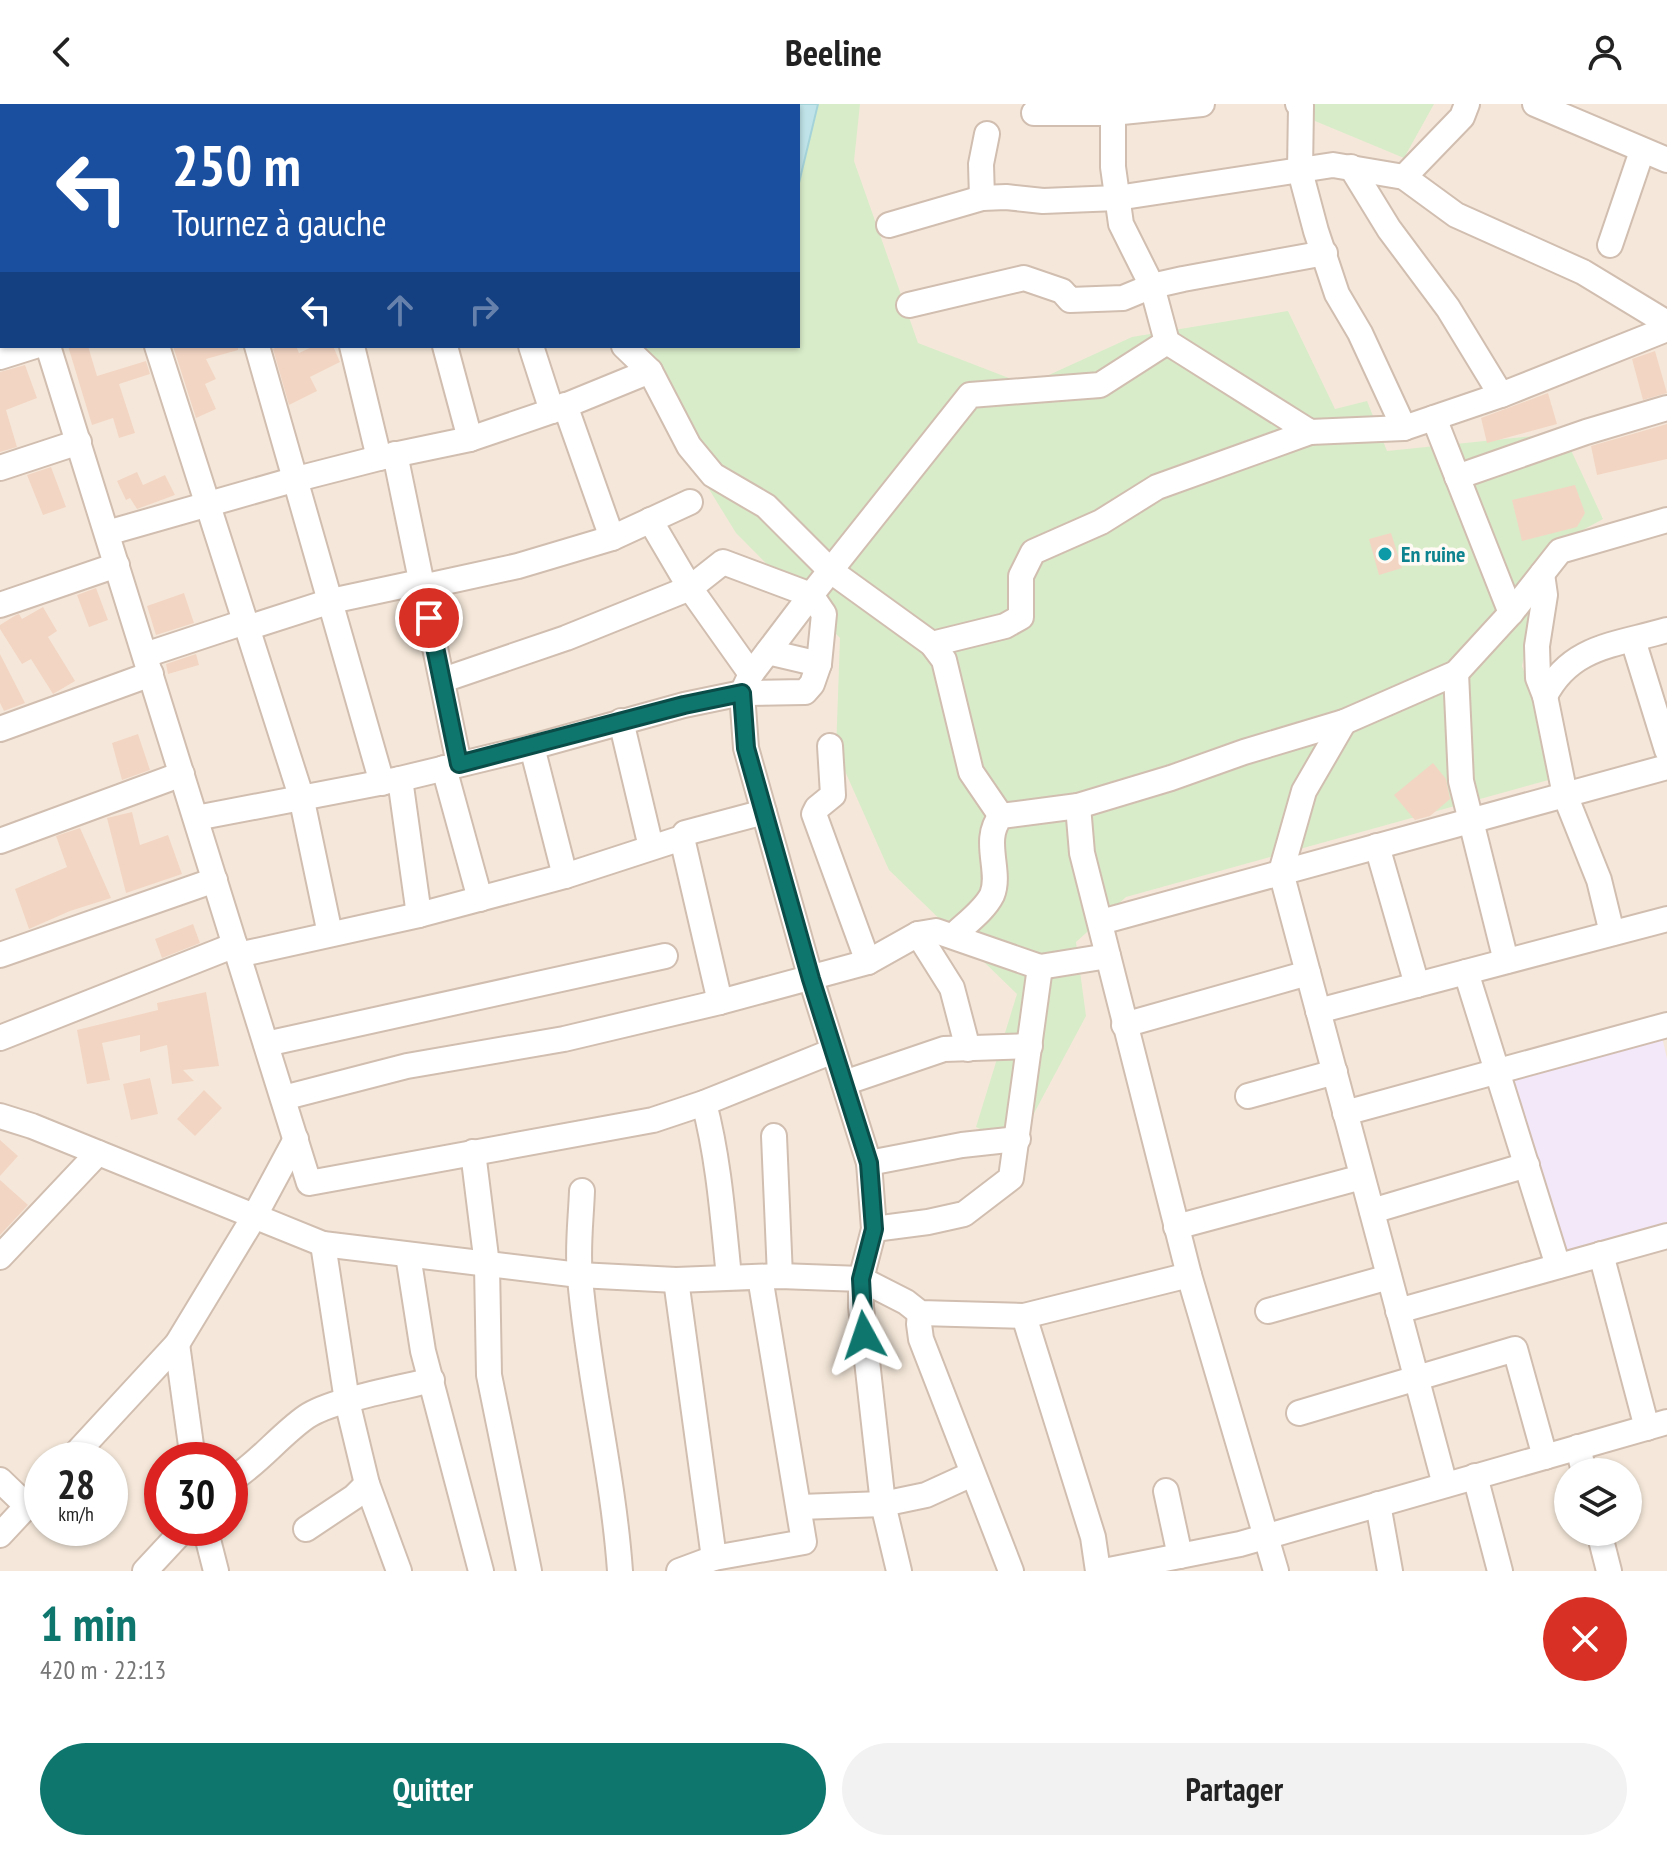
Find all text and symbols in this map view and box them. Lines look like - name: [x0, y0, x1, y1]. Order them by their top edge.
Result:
- text: Beeline: [785, 29, 882, 76]
- icon: back: [40, 30, 84, 74]
- icon: person: [1583, 30, 1627, 74]
- text: 250 m: [172, 129, 301, 201]
- icon: left: [40, 136, 144, 240]
- text: Tournez à gauche: [172, 199, 387, 246]
- icon: left: [294, 288, 338, 332]
- icon: ahead: [378, 288, 422, 332]
- icon: right: [462, 288, 506, 332]
- place label: En ruine: [1401, 540, 1465, 568]
- marker: En ruine: [1376, 545, 1394, 563]
- pin: [395, 584, 463, 652]
- icon: arrive: [407, 596, 451, 640]
- position arrow: [822, 1293, 906, 1377]
- speed limit sign: 30: [144, 1442, 248, 1546]
- text: 28: [57, 1458, 95, 1510]
- map controls: [1554, 1458, 1642, 1546]
- button: layers: [1554, 1458, 1642, 1546]
- text: km/h: [58, 1501, 94, 1527]
- text: 1 min: [40, 1592, 137, 1654]
- button: close: [1543, 1597, 1627, 1681]
- text: 420 m · 22:13: [40, 1653, 166, 1686]
- button: Quitter: [40, 1743, 826, 1835]
- button: Partager: [842, 1743, 1627, 1835]

